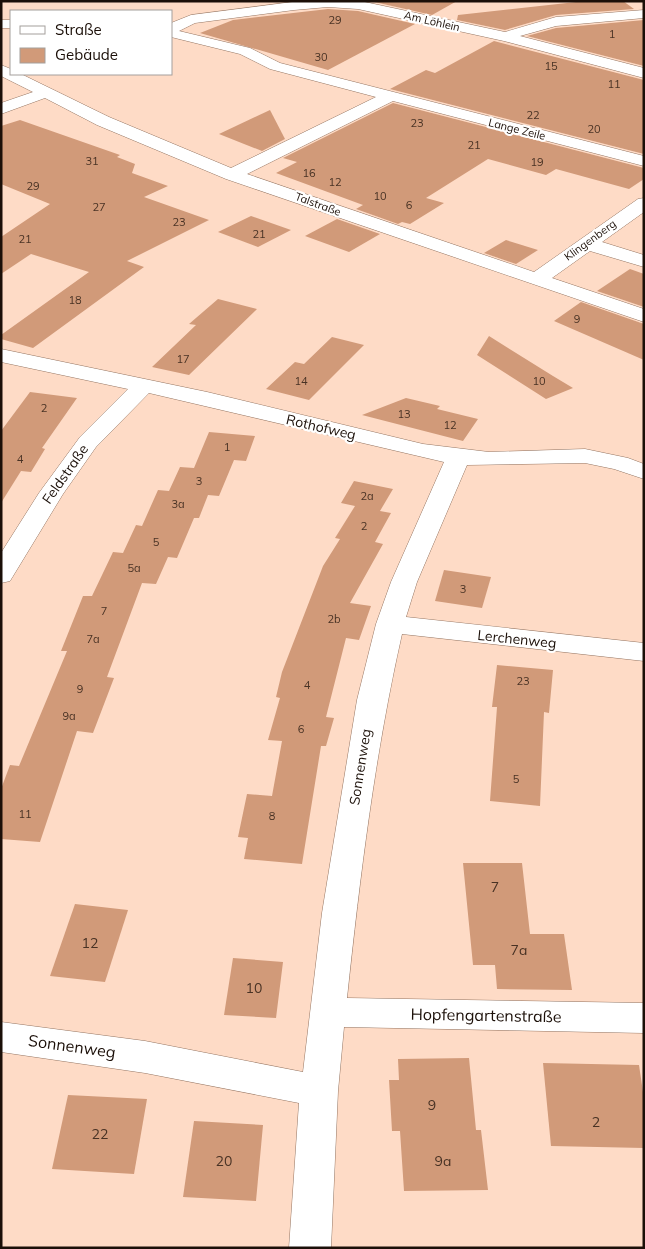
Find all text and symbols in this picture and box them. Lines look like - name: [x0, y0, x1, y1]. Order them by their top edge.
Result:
- street label: Am Löhlein: [403, 8, 461, 34]
- legend: [10, 10, 172, 75]
- house number: 29: [328, 13, 342, 27]
- text: Straße: [55, 20, 102, 39]
- house number: 1: [609, 27, 615, 41]
- text: Gebäude: [55, 45, 118, 64]
- house number: 30: [314, 50, 328, 64]
- house number: 15: [544, 59, 558, 73]
- house number: 11: [607, 77, 621, 91]
- house number: 22: [526, 108, 540, 122]
- street label: Lange Zeile: [487, 115, 547, 143]
- house number: 23: [410, 116, 424, 130]
- house number: 20: [587, 122, 601, 136]
- house number: 21: [467, 138, 481, 152]
- house number: 31: [85, 154, 99, 168]
- house number: 19: [530, 155, 544, 169]
- house number: 16: [302, 166, 316, 180]
- house number: 12: [328, 175, 342, 189]
- house number: 29: [26, 179, 40, 193]
- street label: Talstraße: [293, 189, 343, 219]
- house number: 10: [373, 189, 387, 203]
- house number: 6: [406, 198, 413, 212]
- house number: 27: [92, 200, 106, 214]
- house number: 23: [172, 215, 186, 229]
- street label: Klingenberg: [561, 216, 619, 264]
- house number: 21: [252, 227, 266, 241]
- house number: 21: [18, 232, 32, 246]
- house number: 18: [68, 293, 82, 307]
- house number: 9: [574, 312, 580, 326]
- house number: 17: [176, 352, 190, 366]
- house number: 14: [294, 374, 308, 388]
- house number: 10: [532, 374, 546, 388]
- house number: 2: [41, 401, 48, 415]
- house number: 13: [397, 407, 411, 421]
- street label: Rothofweg: [284, 410, 358, 444]
- house number: 12: [443, 418, 457, 432]
- house number: 1: [224, 440, 230, 454]
- street label: Feldstraße: [38, 441, 92, 507]
- house number: 4: [17, 452, 24, 466]
- house number: 3: [196, 474, 202, 488]
- house number: 2a: [360, 489, 374, 503]
- house number: 3a: [171, 497, 185, 511]
- house number: 2: [361, 519, 368, 533]
- house number: 5: [153, 535, 160, 549]
- house number: 5a: [127, 561, 141, 575]
- house number: 3: [460, 582, 466, 596]
- house number: 7: [101, 604, 107, 618]
- house number: 2b: [327, 612, 341, 626]
- street label: Lerchenweg: [477, 626, 557, 652]
- house number: 7a: [86, 632, 100, 646]
- house number: 23: [516, 674, 530, 688]
- house number: 4: [304, 678, 311, 692]
- house number: 9: [77, 682, 83, 696]
- house number: 9a: [62, 709, 76, 723]
- house number: 6: [298, 722, 305, 736]
- street label: Sonnenweg: [345, 728, 375, 806]
- house number: 5: [513, 772, 520, 786]
- house number: 11: [18, 807, 32, 821]
- house number: 8: [269, 809, 276, 823]
- house number: 7: [491, 878, 499, 896]
- house number: 12: [82, 934, 98, 952]
- house number: 7a: [511, 941, 527, 959]
- house number: 10: [246, 979, 262, 997]
- street label: Hopfengartenstraße: [410, 1004, 562, 1026]
- street label: Sonnenweg: [27, 1030, 117, 1062]
- house number: 9: [428, 1096, 436, 1114]
- house number: 2: [592, 1113, 600, 1131]
- house number: 22: [92, 1125, 108, 1143]
- house number: 20: [216, 1152, 232, 1170]
- house number: 9a: [435, 1152, 451, 1170]

